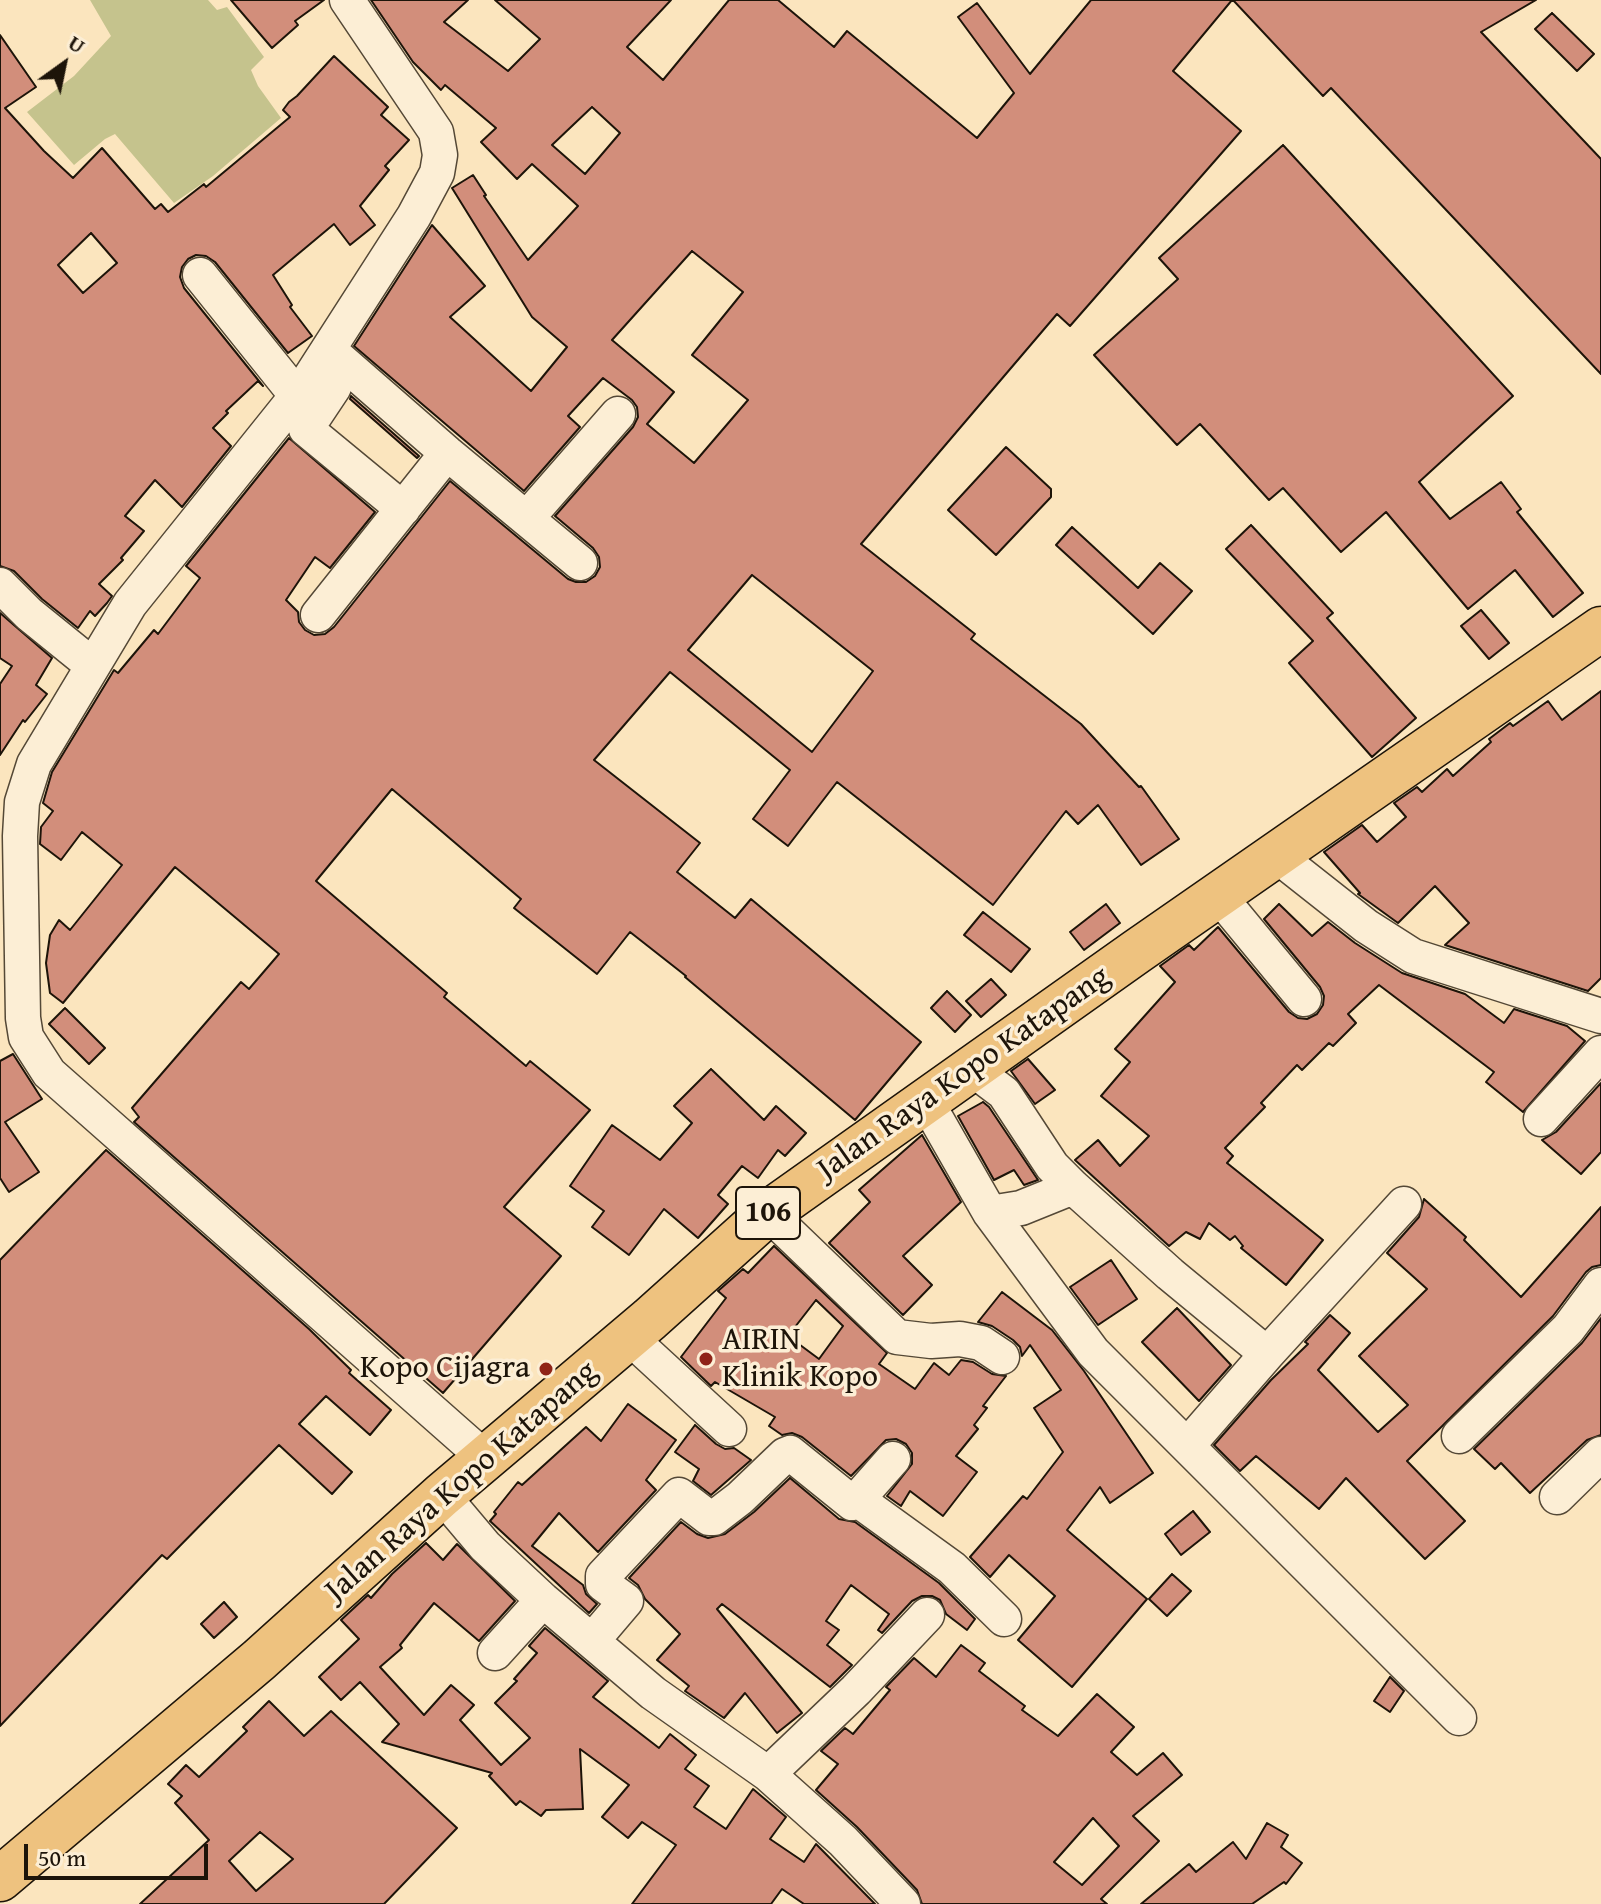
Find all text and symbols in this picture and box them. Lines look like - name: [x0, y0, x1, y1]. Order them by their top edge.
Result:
- north arrow: [24, 24, 104, 104]
- text: U: [62, 26, 92, 61]
- street label: Jalan Raya Kopo Katapang: [810, 958, 1118, 1190]
- road number: 106: [736, 1187, 800, 1239]
- place label: AIRIN Klinik Kopo: [722, 1322, 878, 1397]
- place label: Kopo Cijagra: [360, 1350, 530, 1388]
- marker: AIRIN Klinik Kopo: [697, 1350, 715, 1368]
- street label: Jalan Raya Kopo Katapang: [318, 1353, 606, 1611]
- marker: Kopo Cijagra: [537, 1360, 555, 1378]
- scale bar: [28, 1828, 212, 1878]
- text: 50 m: [38, 1840, 86, 1875]

